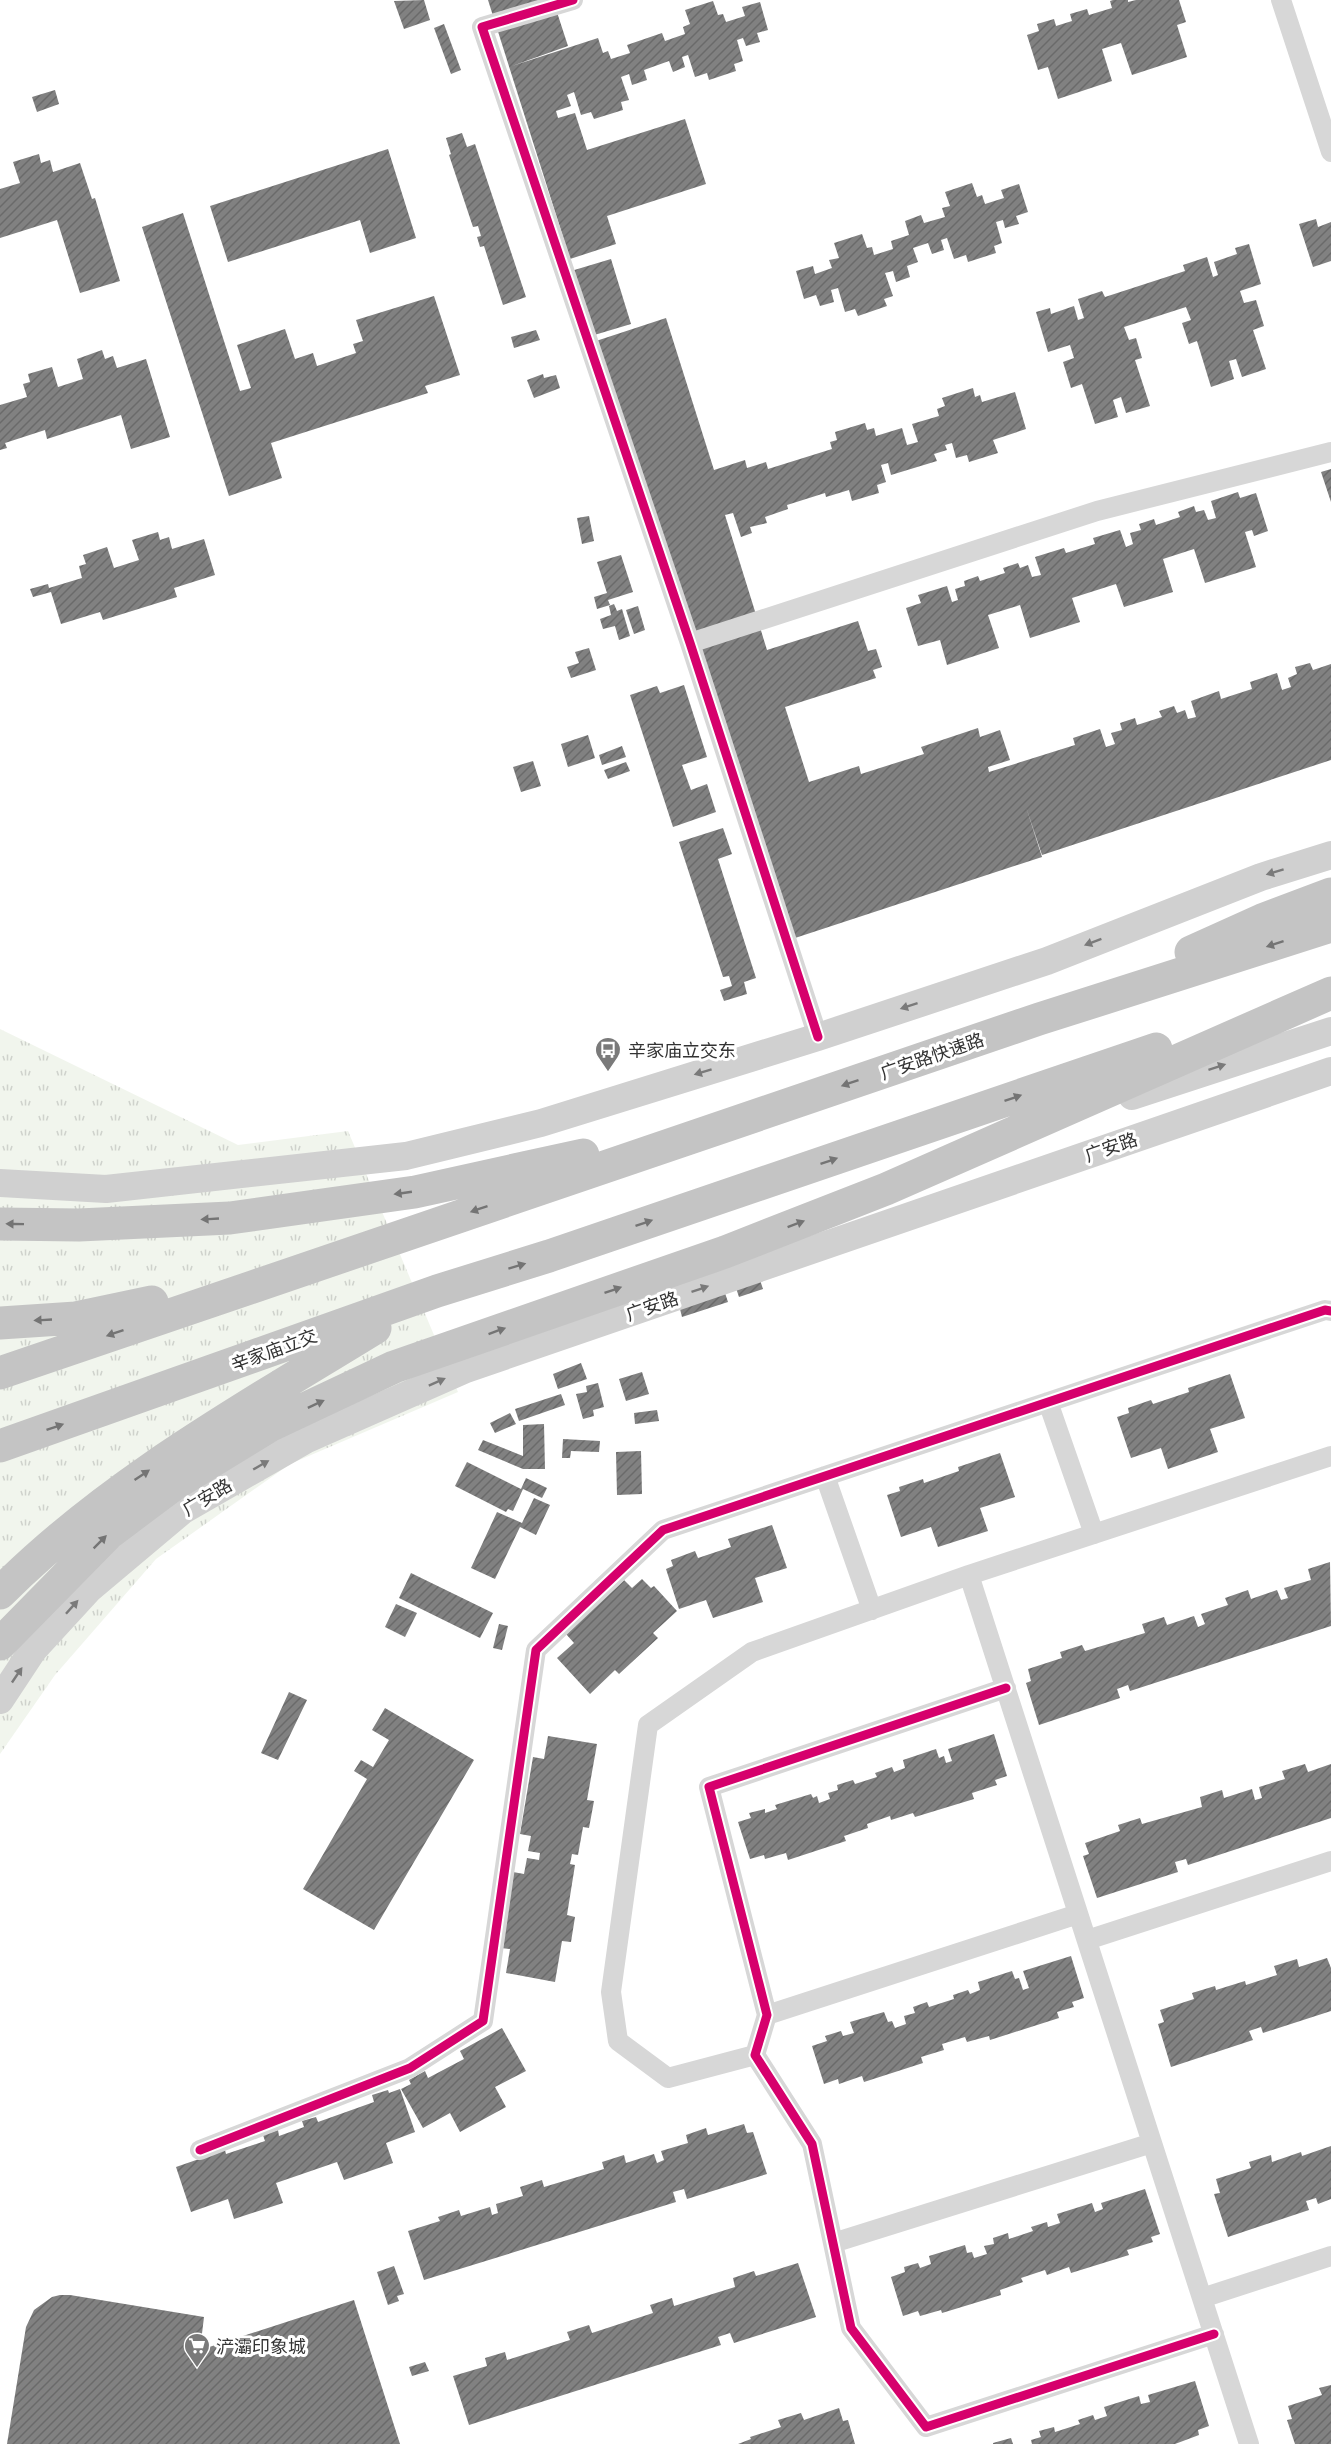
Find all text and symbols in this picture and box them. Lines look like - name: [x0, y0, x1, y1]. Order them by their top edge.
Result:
- one-way arrow: [1266, 868, 1284, 877]
- one-way arrow: [1084, 938, 1102, 948]
- one-way arrow: [1266, 940, 1284, 949]
- one-way arrow: [900, 1002, 918, 1012]
- street label: 广安路快速路: [877, 1027, 987, 1085]
- bus stop icon: 辛家庙立交东: [593, 1035, 623, 1073]
- place label: 辛家庙立交东: [628, 1038, 736, 1063]
- one-way arrow: [1208, 1062, 1226, 1071]
- one-way arrow: [694, 1068, 712, 1077]
- one-way arrow: [841, 1079, 859, 1089]
- one-way arrow: [1004, 1092, 1022, 1102]
- street label: 广安路: [1081, 1126, 1141, 1168]
- one-way arrow: [820, 1155, 838, 1165]
- one-way arrow: [394, 1189, 413, 1198]
- one-way arrow: [469, 1205, 487, 1214]
- one-way arrow: [201, 1214, 220, 1223]
- one-way arrow: [635, 1218, 653, 1228]
- one-way arrow: [6, 1219, 25, 1229]
- one-way arrow: [788, 1219, 806, 1229]
- one-way arrow: [508, 1261, 526, 1270]
- one-way arrow: [691, 1284, 709, 1293]
- one-way arrow: [604, 1285, 622, 1295]
- street label: 广安路: [622, 1285, 682, 1327]
- one-way arrow: [33, 1316, 52, 1325]
- street label: 辛家庙立交: [227, 1323, 321, 1377]
- one-way arrow: [488, 1325, 506, 1335]
- one-way arrow: [106, 1329, 124, 1339]
- one-way arrow: [428, 1377, 446, 1386]
- one-way arrow: [308, 1400, 325, 1409]
- one-way arrow: [46, 1421, 64, 1431]
- one-way arrow: [253, 1460, 270, 1470]
- one-way arrow: [133, 1469, 149, 1481]
- street label: 广安路: [177, 1472, 237, 1522]
- one-way arrow: [92, 1536, 106, 1550]
- one-way arrow: [65, 1600, 79, 1614]
- one-way arrow: [11, 1667, 22, 1683]
- supermarket icon: 浐灞印象城: [182, 2331, 212, 2369]
- place label: 浐灞印象城: [216, 2334, 306, 2359]

